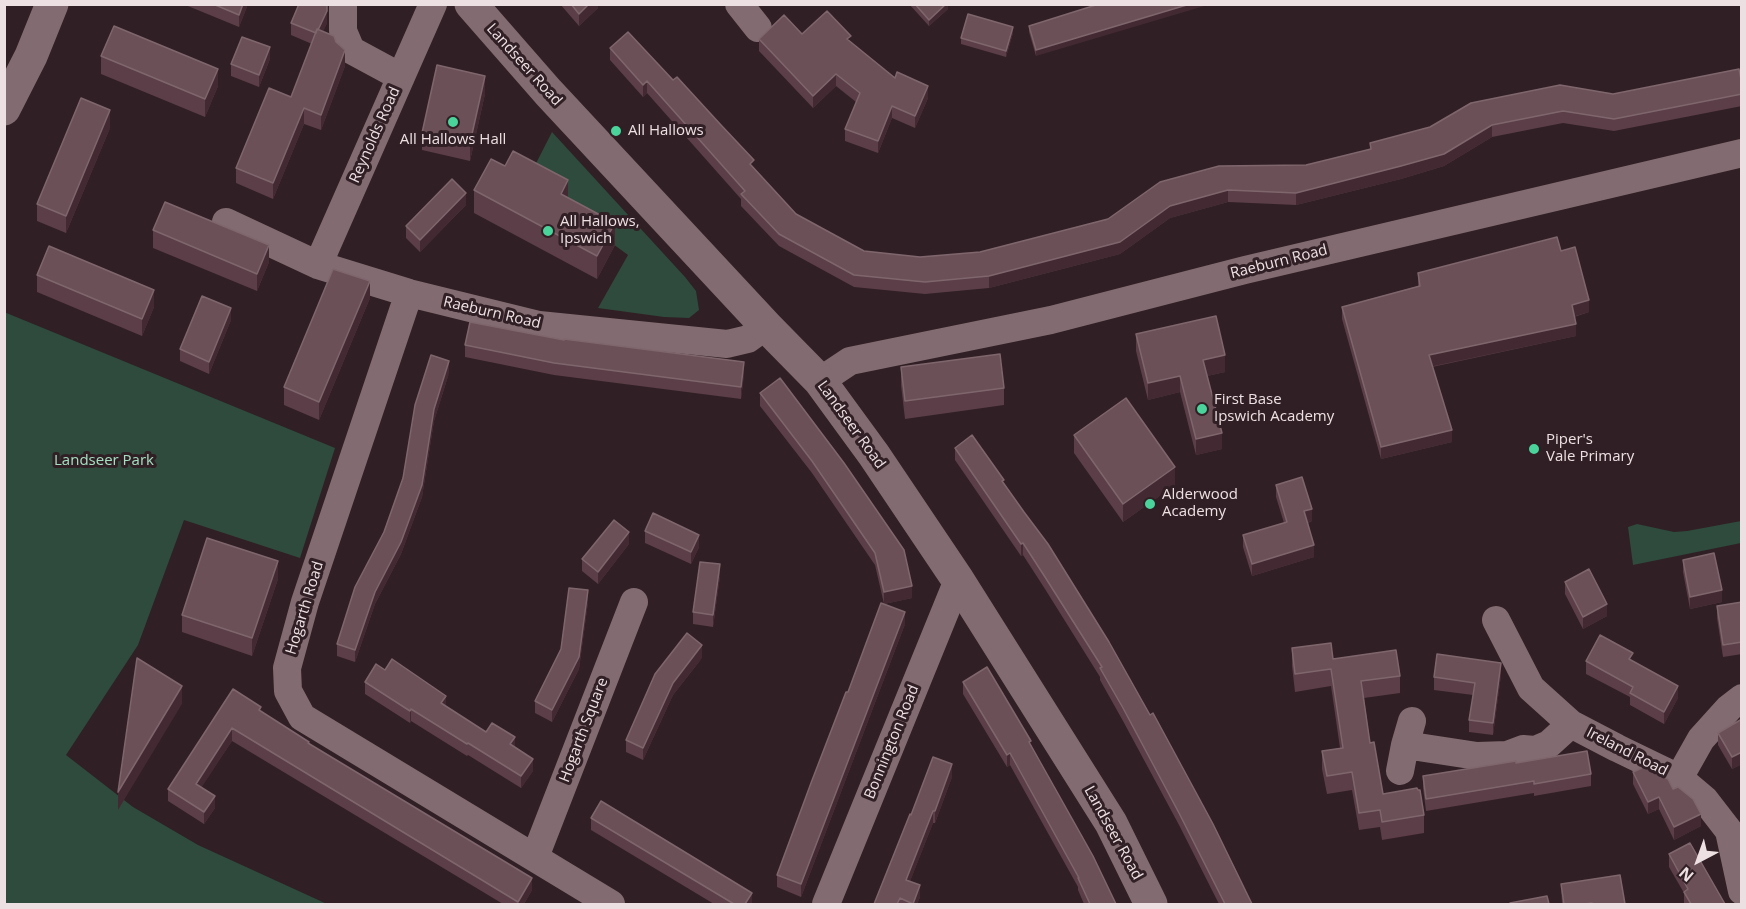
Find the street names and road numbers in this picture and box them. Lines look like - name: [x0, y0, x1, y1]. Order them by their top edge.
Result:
- street label: Landseer Road: [482, 20, 566, 110]
- street label: Reynolds Road: [346, 84, 404, 186]
- street label: Raeburn Road: [1229, 241, 1329, 283]
- street label: Raeburn Road: [442, 293, 542, 333]
- street label: Landseer Road: [813, 377, 889, 473]
- street label: Hogarth Road: [282, 559, 328, 657]
- street label: Hogarth Square: [556, 675, 612, 785]
- street label: Bonnington Road: [861, 682, 923, 802]
- street label: Ireland Road: [1583, 724, 1671, 780]
- street label: Landseer Road: [1080, 783, 1146, 883]

